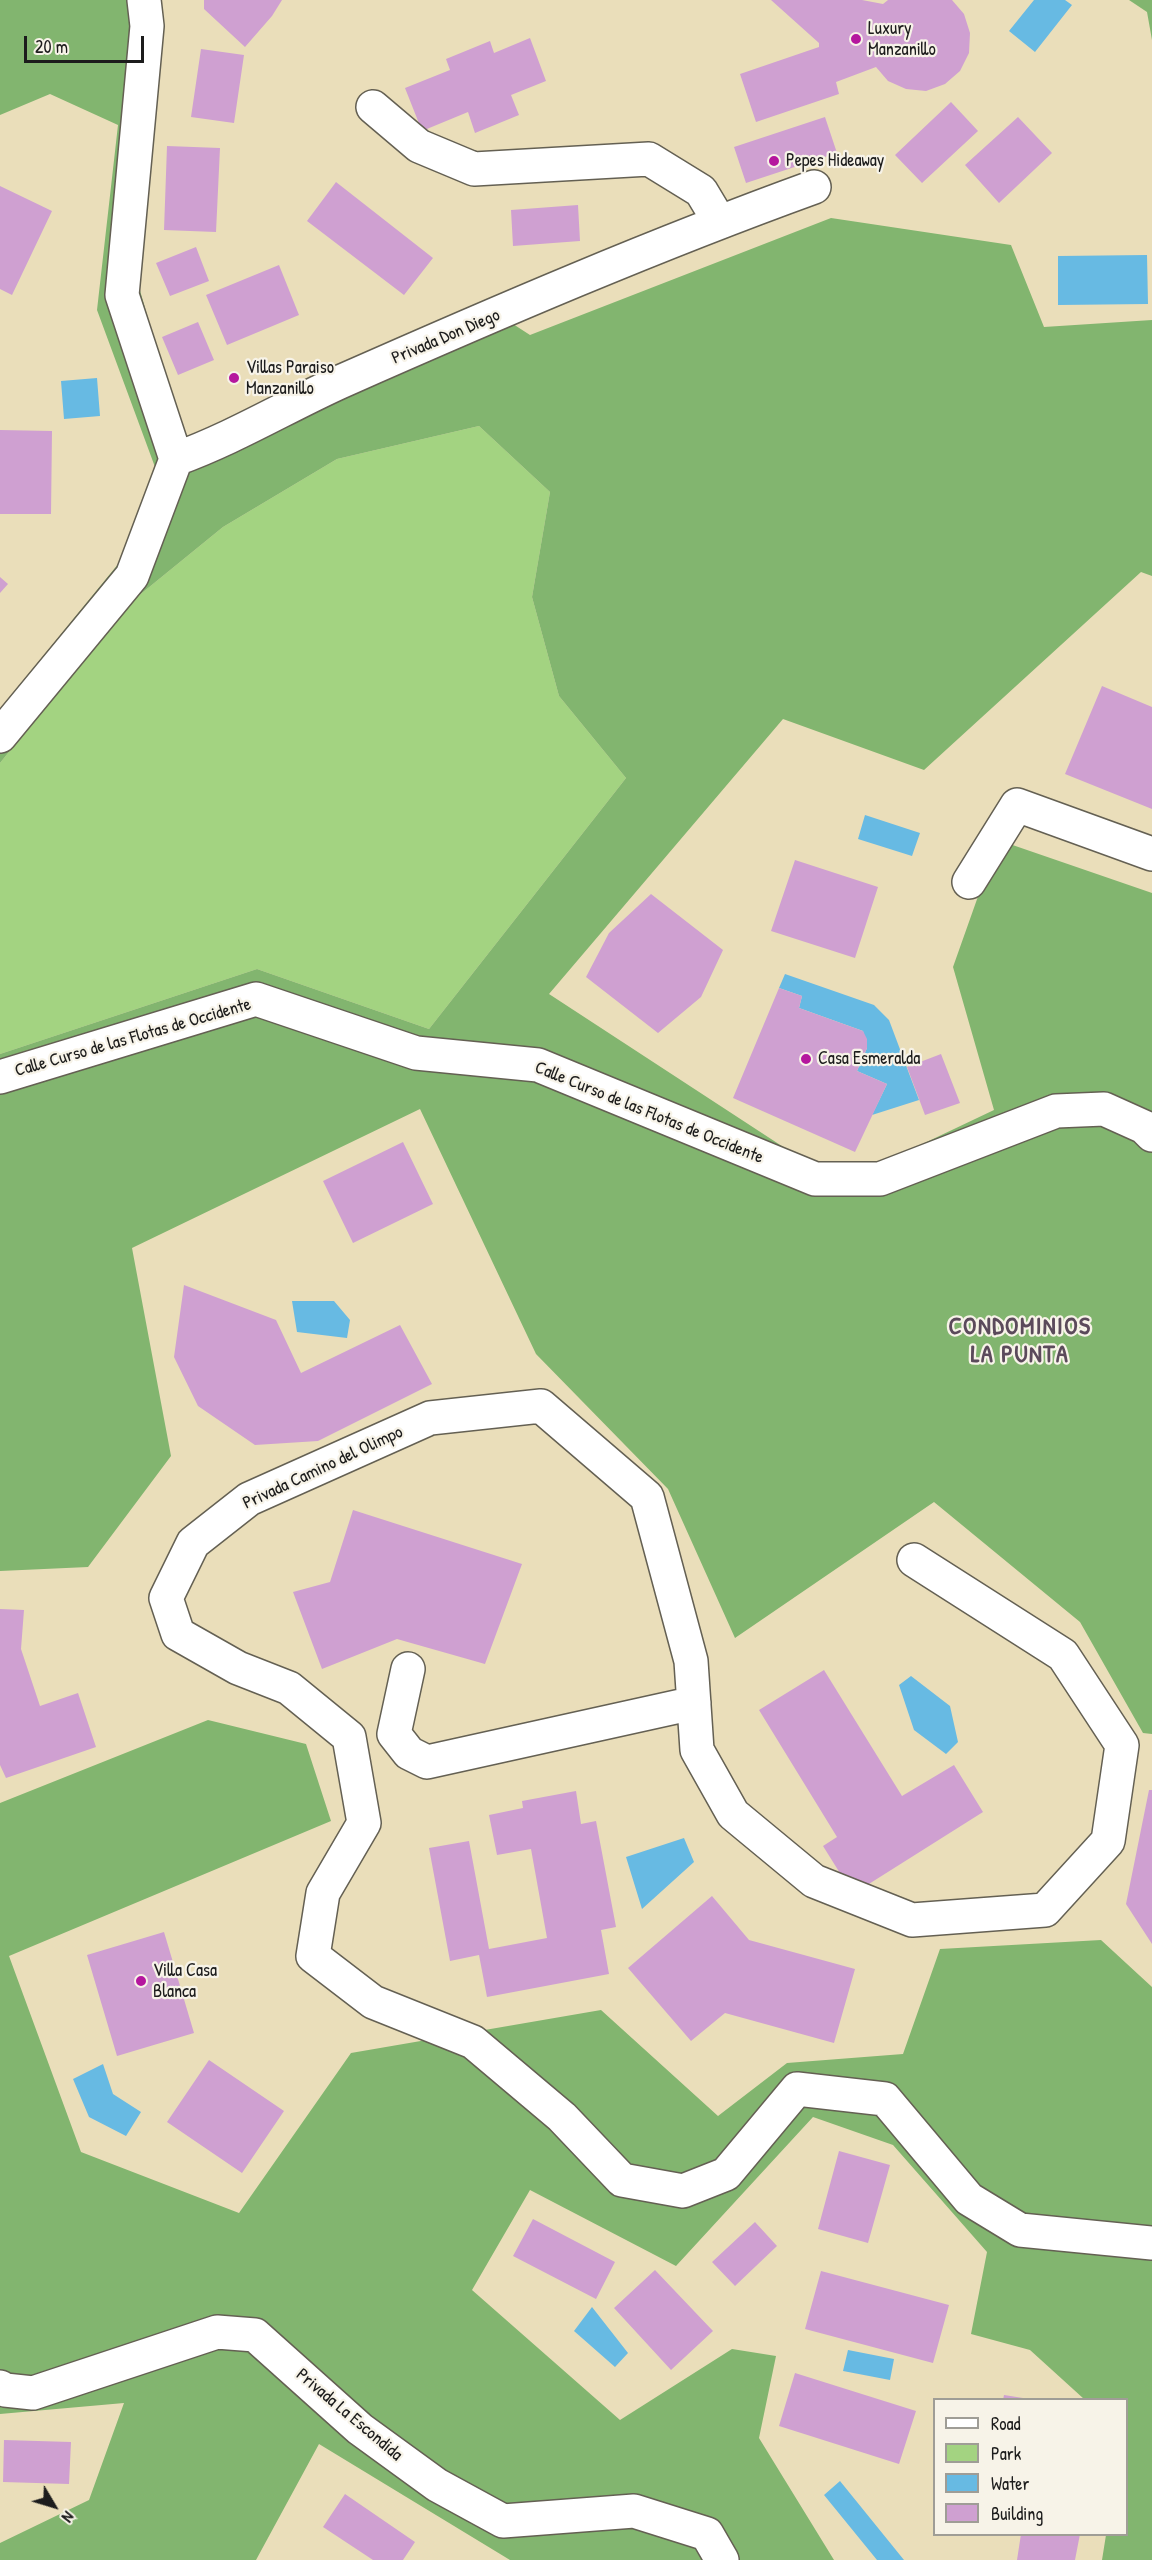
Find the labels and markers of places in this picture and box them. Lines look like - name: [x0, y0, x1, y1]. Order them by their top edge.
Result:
- place label: Luxury Manzanillo: [868, 18, 936, 60]
- marker: Luxury Manzanillo: [849, 32, 863, 46]
- place label: Pepes Hideaway: [786, 150, 884, 172]
- marker: Pepes Hideaway: [767, 154, 781, 168]
- place label: Villas Paraiso Manzanillo: [246, 357, 334, 400]
- marker: Villas Paraiso Manzanillo: [227, 371, 241, 385]
- place label: Casa Esmeralda: [818, 1048, 920, 1070]
- marker: Casa Esmeralda: [799, 1052, 813, 1066]
- place label: Villa Casa Blanca: [153, 1960, 217, 2002]
- marker: Villa Casa Blanca: [134, 1974, 148, 1988]

